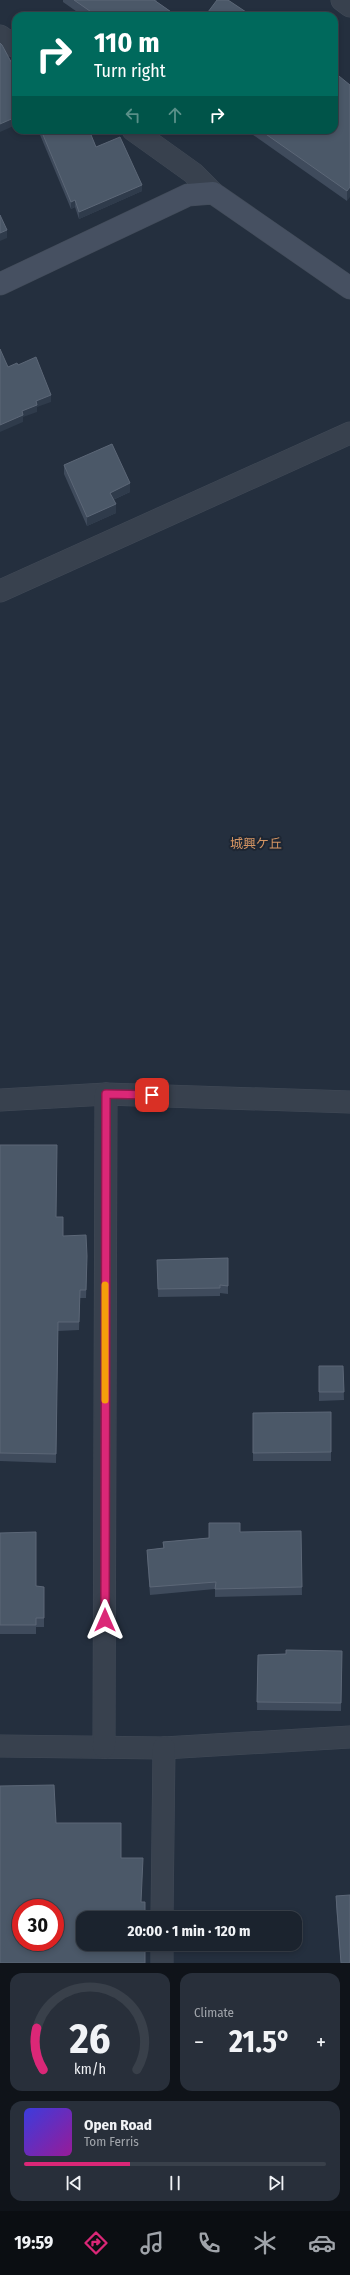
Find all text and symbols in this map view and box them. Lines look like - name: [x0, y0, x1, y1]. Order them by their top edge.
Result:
- text: 110 m: [94, 26, 160, 59]
- icon: right: [28, 28, 80, 80]
- text: Turn right: [94, 60, 166, 82]
- icon: left: [122, 104, 144, 126]
- icon: ahead: [164, 104, 186, 126]
- icon: right: [206, 104, 228, 126]
- district label: 城興ケ丘: [230, 836, 282, 851]
- pin: [135, 1078, 169, 1112]
- icon: arrive: [141, 1084, 163, 1106]
- position arrow: [84, 1599, 126, 1641]
- speed limit sign: 30: [12, 1899, 64, 1951]
- text: 20:00 · 1 min · 120 m: [127, 1922, 251, 1940]
- text: Climate: [194, 2005, 234, 2020]
- text: 26: [68, 2014, 111, 2064]
- text: 21.5°: [229, 2024, 291, 2060]
- text: −: [194, 2029, 204, 2056]
- text: +: [316, 2029, 326, 2056]
- text: km/h: [74, 2061, 106, 2078]
- text: Open Road: [84, 2116, 152, 2134]
- text: Tom Ferris: [84, 2134, 139, 2149]
- icon: previous: [63, 2172, 85, 2194]
- icon: pause: [164, 2172, 186, 2194]
- icon: next: [265, 2172, 287, 2194]
- icon: directions: [82, 2229, 110, 2257]
- icon: music: [138, 2229, 166, 2257]
- icon: phone: [195, 2229, 223, 2257]
- icon: climate: [251, 2229, 279, 2257]
- icon: car: [308, 2229, 336, 2257]
- text: 19:59: [14, 2232, 53, 2254]

